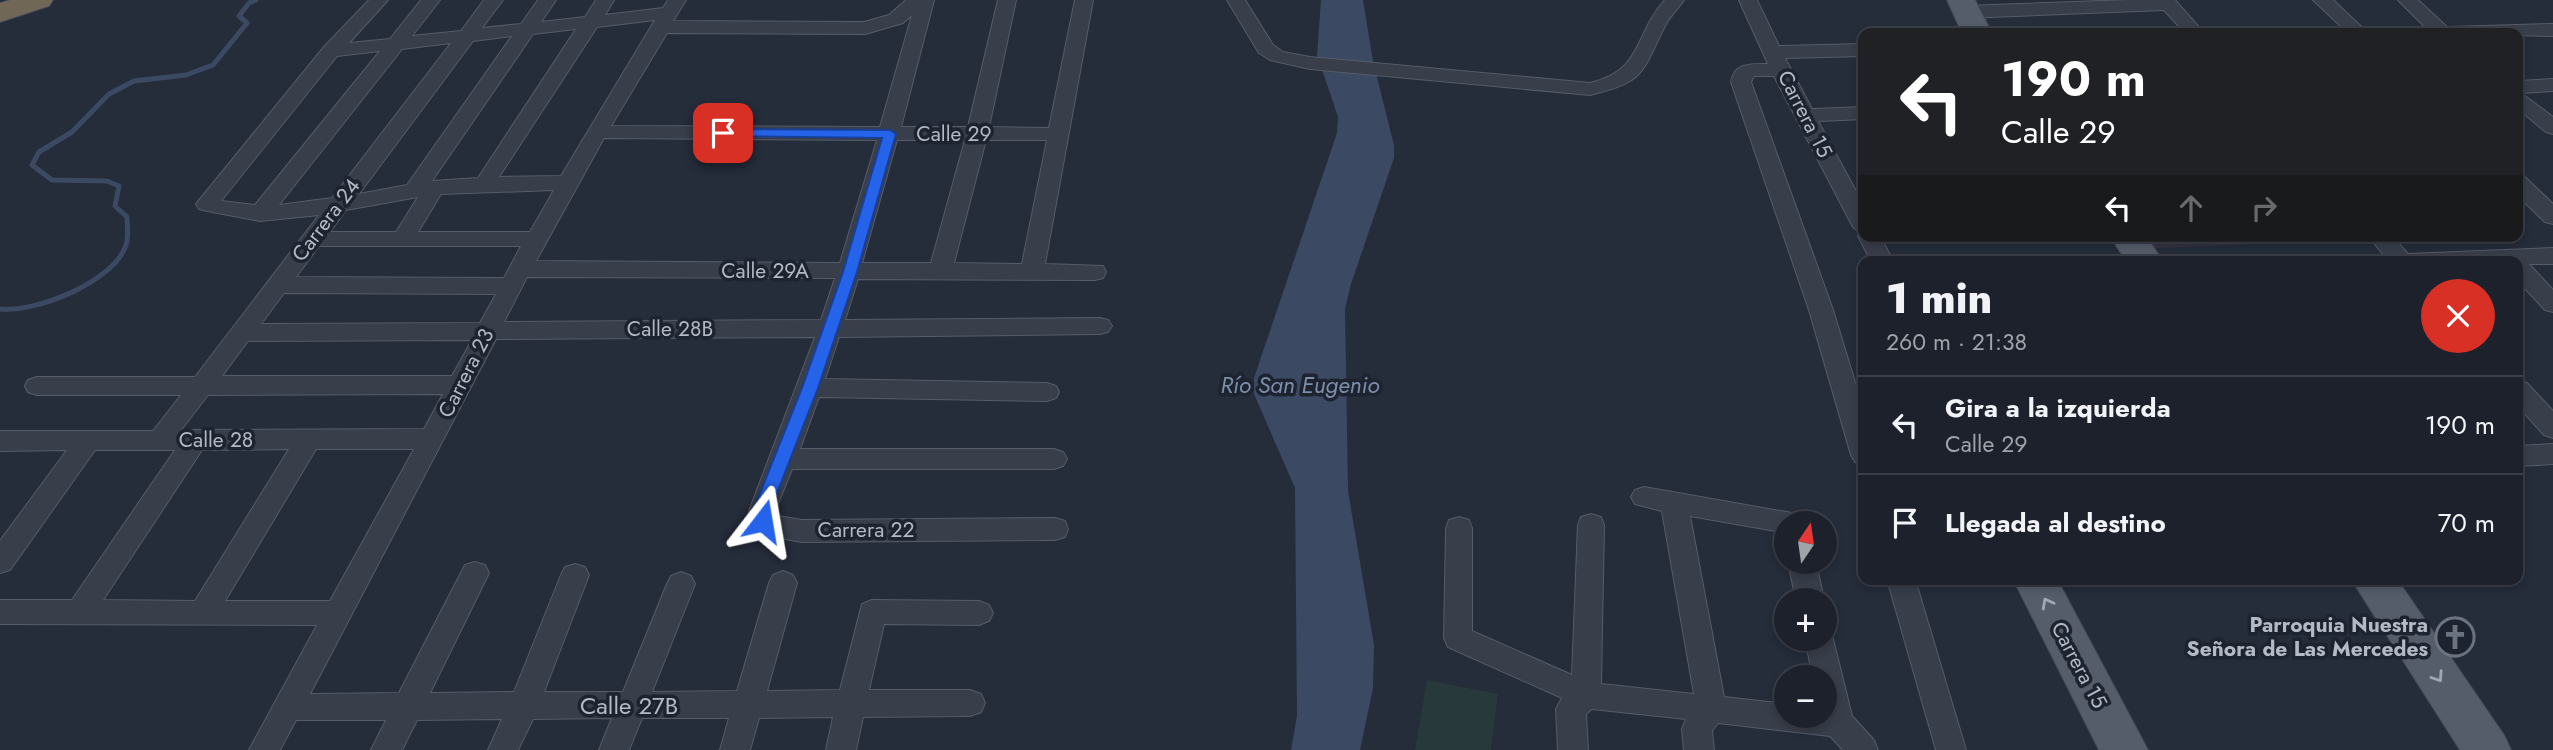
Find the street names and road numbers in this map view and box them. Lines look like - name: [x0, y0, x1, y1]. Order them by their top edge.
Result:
- street label: Carrera 15: [1770, 65, 1840, 163]
- street label: Calle 29: [916, 119, 992, 149]
- street label: Carrera 24: [285, 172, 367, 268]
- street label: Calle 29A: [721, 256, 809, 286]
- street label: Calle 28B: [627, 314, 713, 344]
- street label: Carrera 23: [431, 323, 501, 423]
- street label: Calle 28: [179, 425, 253, 455]
- street label: Carrera 22: [818, 515, 914, 545]
- street label: Carrera 15: [2044, 616, 2114, 714]
- street label: Calle 27B: [580, 688, 678, 723]

